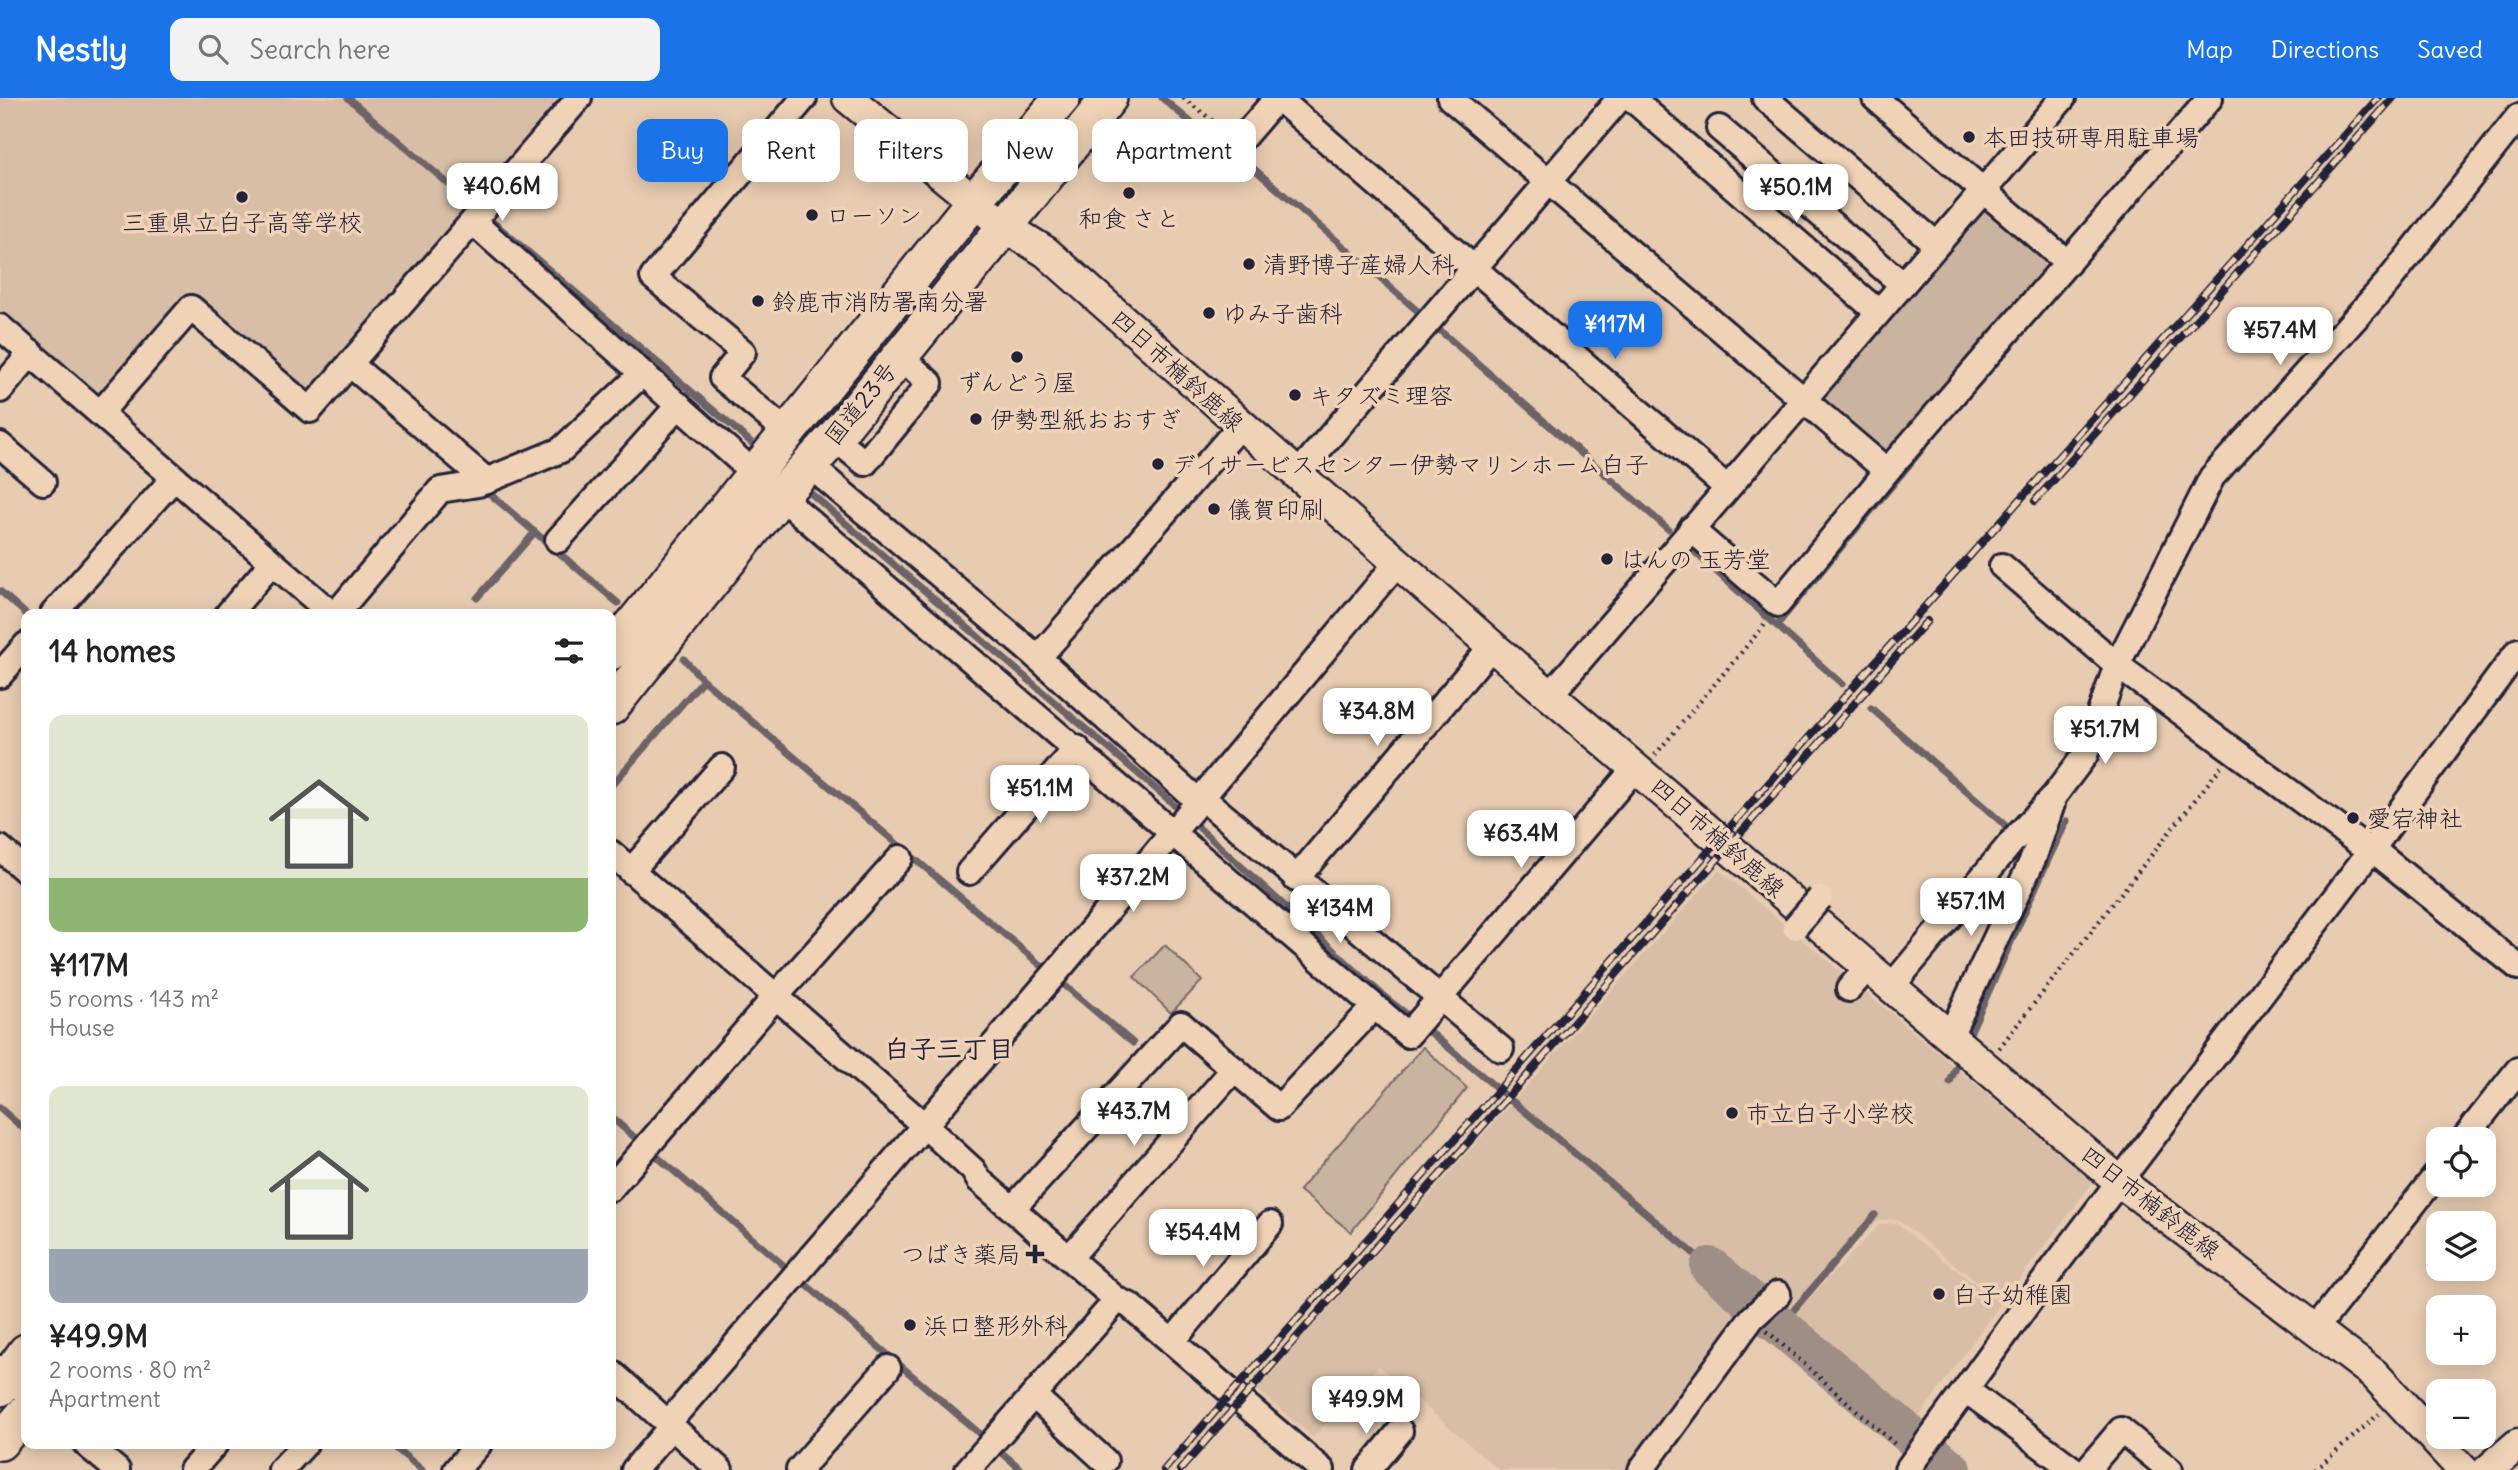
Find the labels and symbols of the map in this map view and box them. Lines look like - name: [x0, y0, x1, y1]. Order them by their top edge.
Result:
- place label: 本田技研専用駐車場: [1983, 122, 2199, 152]
- marker: 本田技研専用駐車場: [1961, 129, 1977, 145]
- pin: ¥40.6M: [445, 164, 559, 223]
- pin: ¥50.1M: [1739, 164, 1853, 224]
- marker: 和食 さと: [1121, 185, 1137, 201]
- marker: 三重県立白子高等学校: [234, 189, 250, 205]
- place label: ローソン: [826, 200, 922, 230]
- place label: 和食 さと: [1078, 203, 1180, 233]
- place label: 三重県立白子高等学校: [122, 207, 362, 237]
- marker: ローソン: [804, 207, 820, 223]
- place label: 清野博子産婦人科: [1263, 249, 1455, 279]
- marker: 清野博子産婦人科: [1241, 256, 1257, 272]
- place label: 鈴鹿市消防署南分署: [772, 286, 988, 316]
- marker: 鈴鹿市消防署南分署: [750, 293, 766, 309]
- place label: ゆみ子歯科: [1223, 298, 1343, 328]
- pin: ¥117M: [1566, 302, 1664, 361]
- street label: 四日市楠鈴鹿線: [1106, 303, 1250, 437]
- marker: ゆみ子歯科: [1201, 305, 1217, 321]
- pin: ¥57.4M: [2223, 308, 2337, 367]
- marker: ずんどう屋: [1009, 349, 1025, 365]
- street label: 国道23号: [817, 355, 903, 451]
- place label: ずんどう屋: [957, 367, 1077, 397]
- place label: キタズミ理容: [1309, 380, 1453, 410]
- marker: キタズミ理容: [1287, 387, 1303, 403]
- place label: 伊勢型紙おおすぎ: [990, 404, 1182, 434]
- marker: 伊勢型紙おおすぎ: [968, 411, 984, 427]
- place label: デイサービスセンター伊勢マリンホーム白子: [1172, 449, 1649, 479]
- marker: デイサービスセンター伊勢マリンホーム白子: [1150, 456, 1166, 472]
- place label: 儀賀印刷: [1228, 494, 1324, 524]
- marker: 儀賀印刷: [1206, 501, 1222, 517]
- place label: はんの 玉芳堂: [1621, 544, 1771, 574]
- marker: はんの 玉芳堂: [1599, 551, 1615, 567]
- pin: ¥34.8M: [1320, 688, 1434, 748]
- pin: ¥51.7M: [2048, 706, 2162, 766]
- pin: ¥51.1M: [983, 766, 1097, 825]
- street label: 四日市楠鈴鹿線: [1645, 771, 1791, 903]
- place label: 愛宕神社: [2367, 803, 2463, 833]
- pin: ¥63.4M: [1464, 810, 1578, 870]
- marker: 愛宕神社: [2345, 810, 2361, 826]
- pin: ¥37.2M: [1076, 854, 1190, 914]
- pin: ¥57.1M: [1914, 878, 2028, 938]
- pin: ¥134M: [1291, 886, 1389, 945]
- district label: 白子三丁目: [884, 1032, 1014, 1065]
- pin: ¥43.7M: [1077, 1088, 1191, 1148]
- place label: 市立白子小学校: [1746, 1098, 1914, 1128]
- marker: 市立白子小学校: [1724, 1105, 1740, 1121]
- street label: 四日市楠鈴鹿線: [2076, 1138, 2226, 1266]
- pin: ¥54.4M: [1146, 1210, 1260, 1269]
- place label: つばき薬局: [901, 1239, 1021, 1269]
- marker: つばき薬局: [1027, 1246, 1043, 1262]
- place label: 白子幼稚園: [1953, 1279, 2073, 1309]
- marker: 白子幼稚園: [1931, 1286, 1947, 1302]
- place label: 浜口整形外科: [924, 1310, 1068, 1340]
- marker: 浜口整形外科: [902, 1317, 918, 1333]
- pin: ¥49.9M: [1309, 1376, 1423, 1436]

